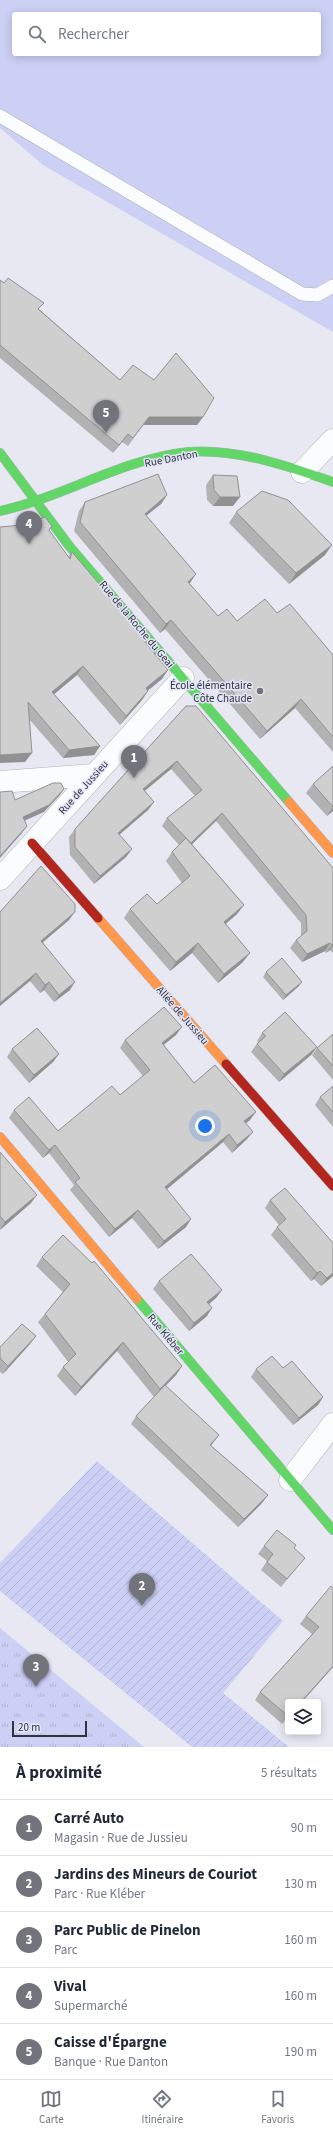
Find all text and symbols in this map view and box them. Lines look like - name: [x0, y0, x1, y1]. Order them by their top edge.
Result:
- search box: [12, 12, 321, 56]
- icon: search: [26, 23, 48, 45]
- text: Rechercher: [58, 24, 129, 45]
- pin: 5: [93, 400, 119, 433]
- street label: Rue Danton: [143, 446, 199, 471]
- pin: 4: [16, 511, 42, 544]
- street label: Rue de la Roche du Geai: [96, 578, 178, 671]
- place label: École élémentaire Côte Chaude: [170, 678, 253, 706]
- marker: École élémentaire Côte Chaude: [255, 686, 265, 696]
- pin: 1: [121, 745, 147, 778]
- street label: Rue de Jussieu: [55, 757, 112, 818]
- street label: Allée de Jussieu: [153, 983, 212, 1048]
- your location: [195, 1116, 215, 1136]
- street label: Rue Kléber: [144, 1310, 188, 1358]
- pin: 2: [129, 1573, 155, 1606]
- pin: 3: [23, 1654, 49, 1687]
- map controls: [285, 1699, 321, 1735]
- button: layers: [285, 1699, 321, 1735]
- scale bar: [12, 1719, 87, 1738]
- text: 20 m: [18, 1720, 40, 1735]
- text: À proximité: [16, 1761, 102, 1785]
- text: 5 résultats: [261, 1764, 317, 1782]
- text: Carré Auto: [54, 1808, 124, 1829]
- text: 1: [26, 1819, 32, 1837]
- text: 90 m: [291, 1819, 317, 1837]
- text: Magasin · Rue de Jussieu: [54, 1829, 188, 1847]
- text: Jardins des Mineurs de Couriot: [54, 1864, 257, 1885]
- text: 2: [26, 1875, 32, 1893]
- text: 130 m: [284, 1875, 317, 1893]
- text: Parc · Rue Kléber: [54, 1885, 145, 1903]
- text: Parc Public de Pinelon: [54, 1920, 201, 1941]
- text: 3: [26, 1931, 32, 1949]
- text: 160 m: [284, 1931, 317, 1949]
- text: Parc: [54, 1941, 78, 1959]
- text: Vival: [54, 1976, 86, 1997]
- text: 4: [26, 1987, 32, 2005]
- text: 160 m: [284, 1987, 317, 2005]
- text: Supermarché: [54, 1997, 127, 2015]
- text: Caisse d'Épargne: [54, 2032, 167, 2053]
- text: 5: [26, 2043, 32, 2061]
- text: 190 m: [284, 2043, 317, 2061]
- text: Banque · Rue Danton: [54, 2053, 168, 2071]
- tab: Carte: [39, 2088, 64, 2127]
- tab: Itinéraire: [142, 2088, 183, 2127]
- tab: Favoris: [261, 2088, 294, 2127]

